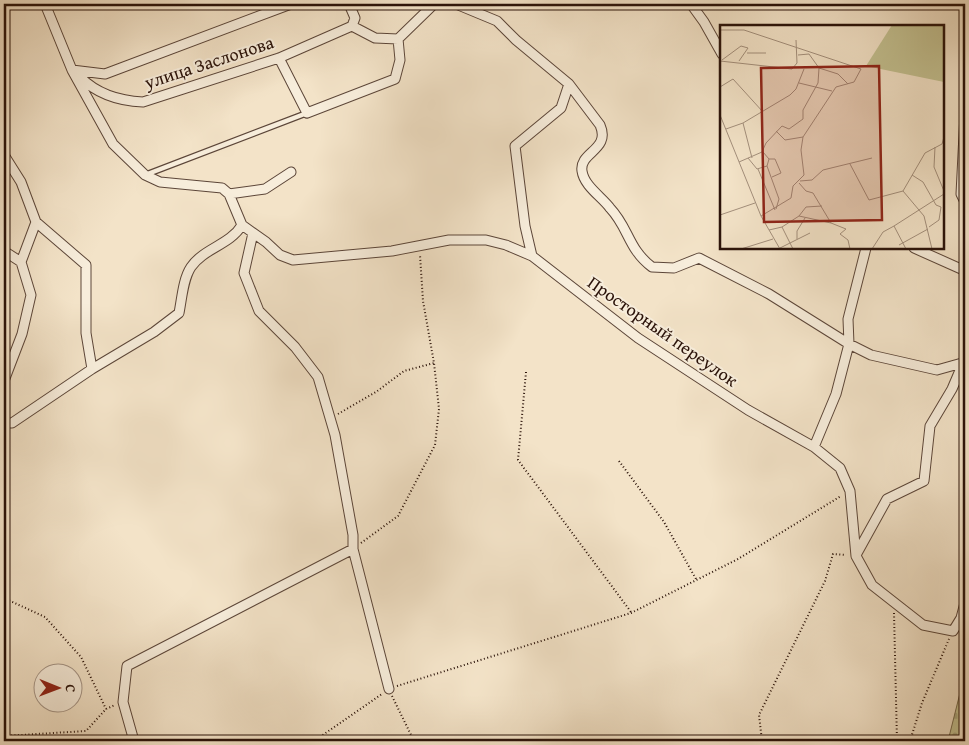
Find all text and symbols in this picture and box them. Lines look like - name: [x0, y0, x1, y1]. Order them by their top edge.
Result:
- inset map: [720, 25, 944, 249]
- street label: улица Заслонова: [140, 28, 278, 96]
- street label: Просторный переулок: [582, 269, 744, 393]
- north arrow: [32, 662, 82, 712]
- text: С: [61, 684, 81, 692]

